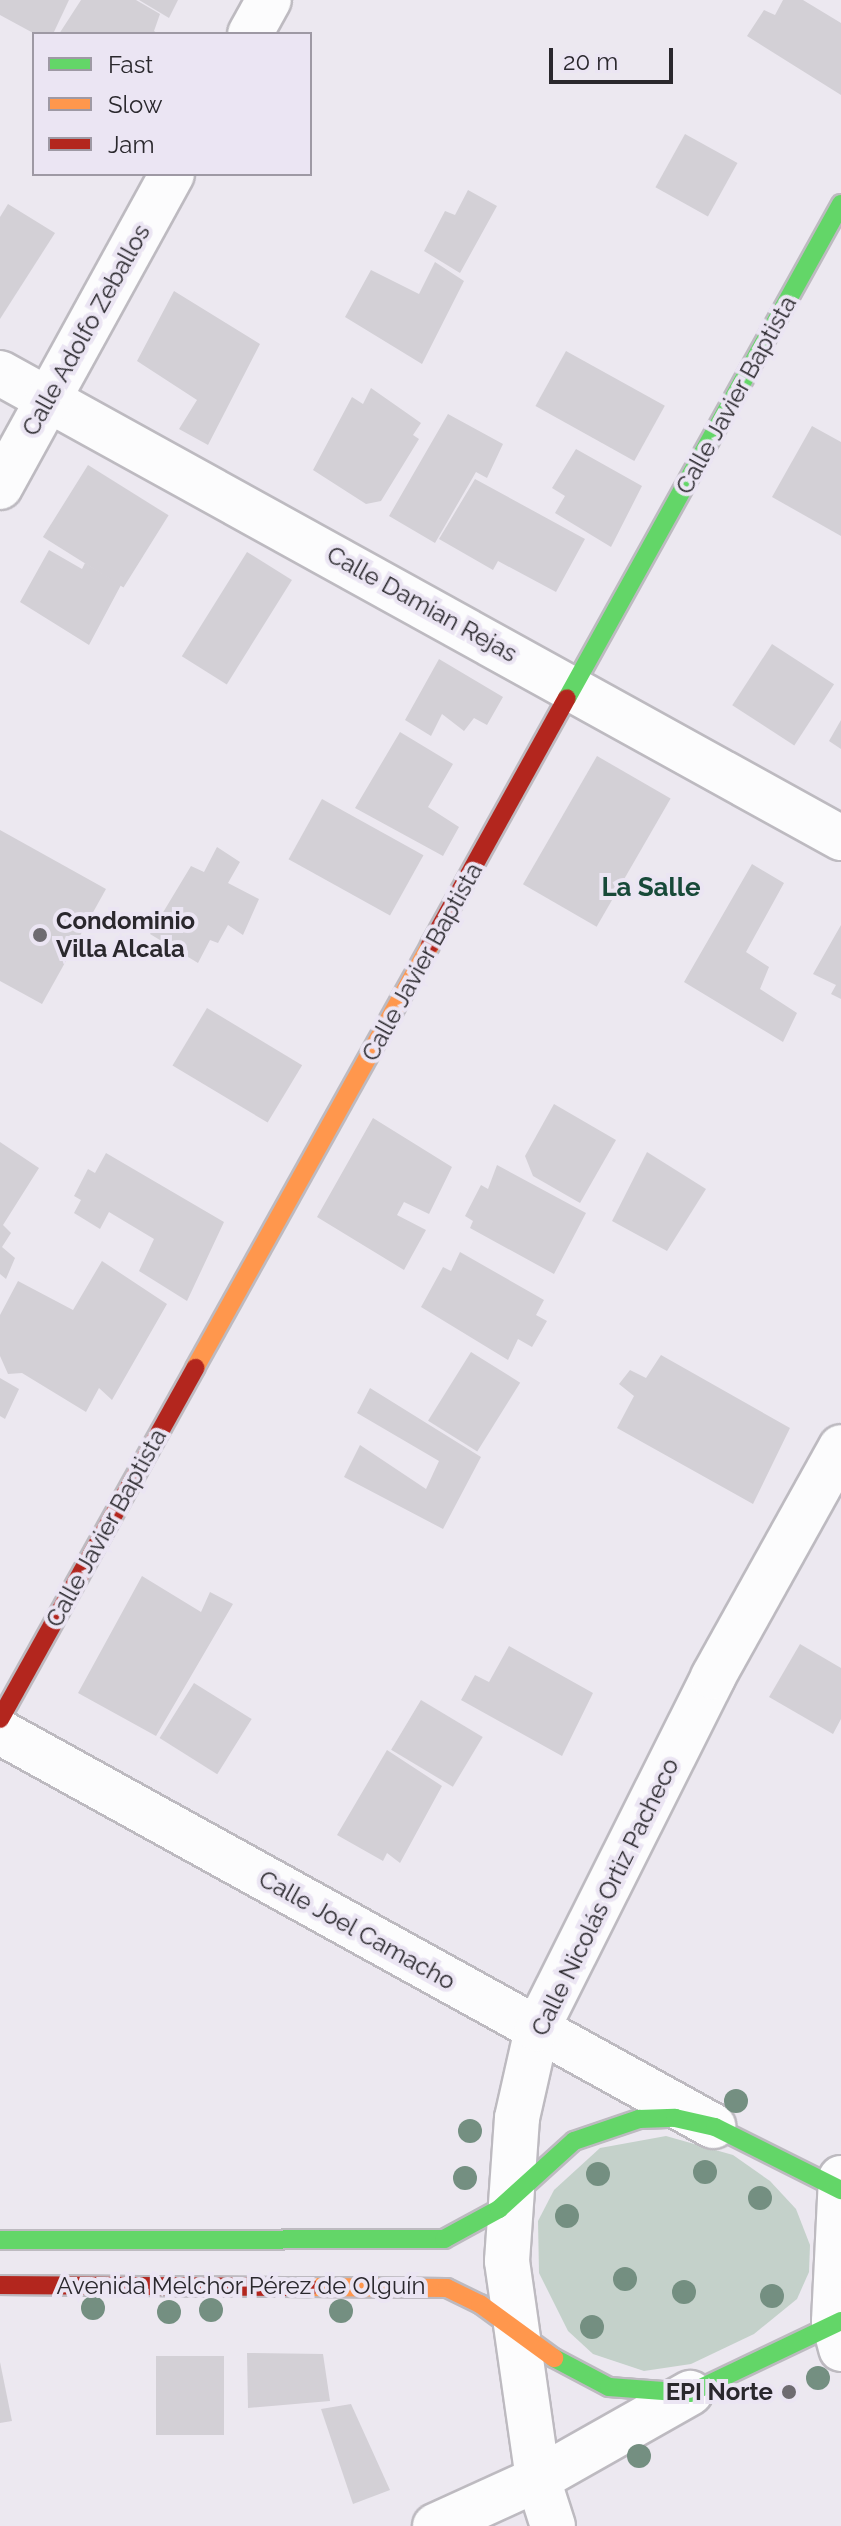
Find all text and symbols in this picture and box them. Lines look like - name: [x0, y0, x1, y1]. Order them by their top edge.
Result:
- legend: [32, 32, 312, 176]
- scale bar: [553, 32, 677, 82]
- text: 20 m: [563, 47, 618, 76]
- text: Fast: [108, 50, 153, 79]
- text: Slow: [108, 90, 162, 119]
- text: Jam: [108, 130, 154, 159]
- street label: Calle Adolfo Zeballos: [16, 219, 156, 441]
- street label: Calle Javier Baptista: [669, 290, 803, 500]
- street label: Calle Damian Rejas: [322, 540, 522, 668]
- street label: Calle Javier Baptista: [355, 857, 489, 1067]
- district label: La Salle: [601, 872, 701, 904]
- place label: Condominio Villa Alcala: [56, 907, 195, 963]
- marker: Condominio Villa Alcala: [31, 926, 49, 944]
- street label: Calle Javier Baptista: [39, 1423, 173, 1633]
- street label: Calle Nicolás Ortiz Pacheco: [525, 1754, 685, 2040]
- street label: Calle Joel Camacho: [253, 1864, 461, 1996]
- street label: Avenida Melchor Pérez de Olguín: [56, 2272, 426, 2300]
- place label: EPI Norte: [666, 2378, 773, 2406]
- marker: EPI Norte: [780, 2383, 798, 2401]

